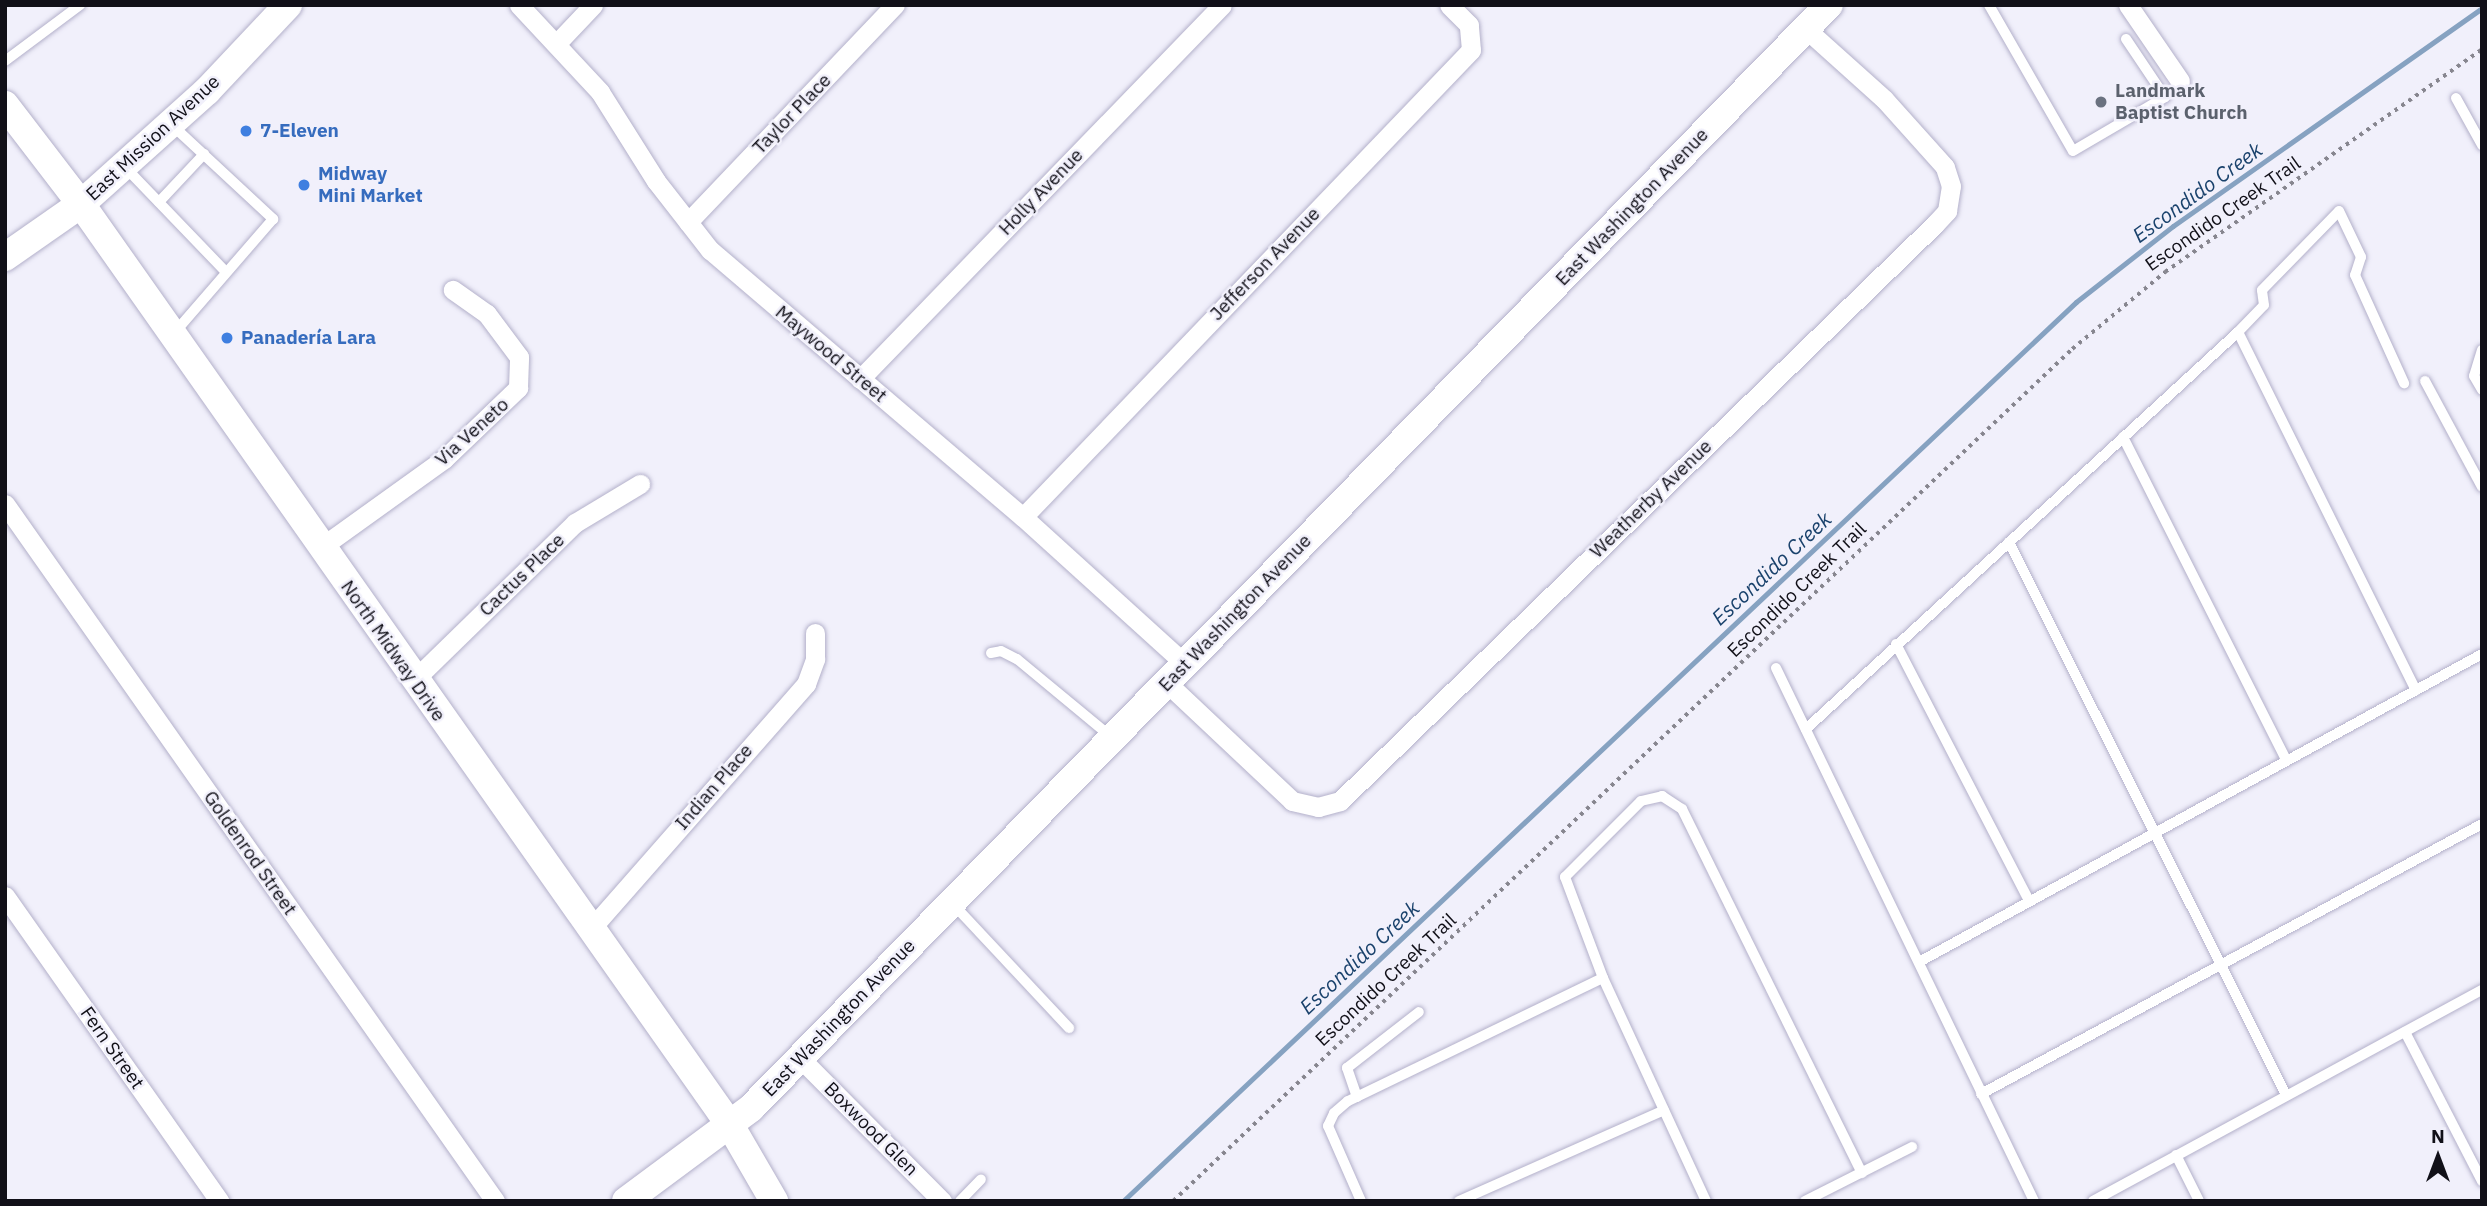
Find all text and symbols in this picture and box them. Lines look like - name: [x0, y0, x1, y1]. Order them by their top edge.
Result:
- street label: Taylor Place: [748, 69, 836, 159]
- street label: East Mission Avenue: [82, 70, 224, 206]
- place label: Landmark Baptist Church: [2115, 80, 2248, 124]
- marker: Landmark Baptist Church: [2093, 94, 2109, 110]
- place label: 7-Eleven: [260, 120, 339, 142]
- marker: 7-Eleven: [238, 123, 254, 139]
- street label: East Washington Avenue: [1551, 124, 1713, 290]
- water label: Escondido Creek: [2127, 136, 2267, 248]
- street label: Holly Avenue: [994, 144, 1088, 240]
- street label: Escondido Creek Trail: [2141, 152, 2305, 276]
- place label: Midway Mini Market: [318, 163, 423, 207]
- marker: Midway Mini Market: [296, 177, 312, 193]
- street label: Jefferson Avenue: [1205, 203, 1325, 325]
- street label: Maywood Street: [771, 301, 891, 407]
- place label: Panadería Lara: [241, 327, 376, 349]
- marker: Panadería Lara: [219, 330, 235, 346]
- street label: Via Veneto: [431, 393, 513, 471]
- street label: Weatherby Avenue: [1585, 435, 1717, 563]
- water label: Escondido Creek: [1706, 506, 1836, 630]
- street label: Escondido Creek Trail: [1723, 518, 1871, 662]
- street label: Cactus Place: [475, 529, 569, 621]
- street label: East Washington Avenue: [1154, 530, 1316, 696]
- street label: North Midway Drive: [336, 576, 450, 726]
- street label: Indian Place: [671, 739, 757, 835]
- street label: Goldenrod Street: [199, 787, 301, 919]
- water label: Escondido Creek: [1294, 895, 1424, 1019]
- street label: Escondido Creek Trail: [1311, 909, 1461, 1051]
- street label: East Washington Avenue: [758, 935, 920, 1101]
- street label: Fern Street: [75, 1003, 149, 1093]
- street label: Boxwood Glen: [819, 1077, 923, 1181]
- north arrow: [2403, 1122, 2473, 1192]
- text: N: [2431, 1124, 2445, 1148]

